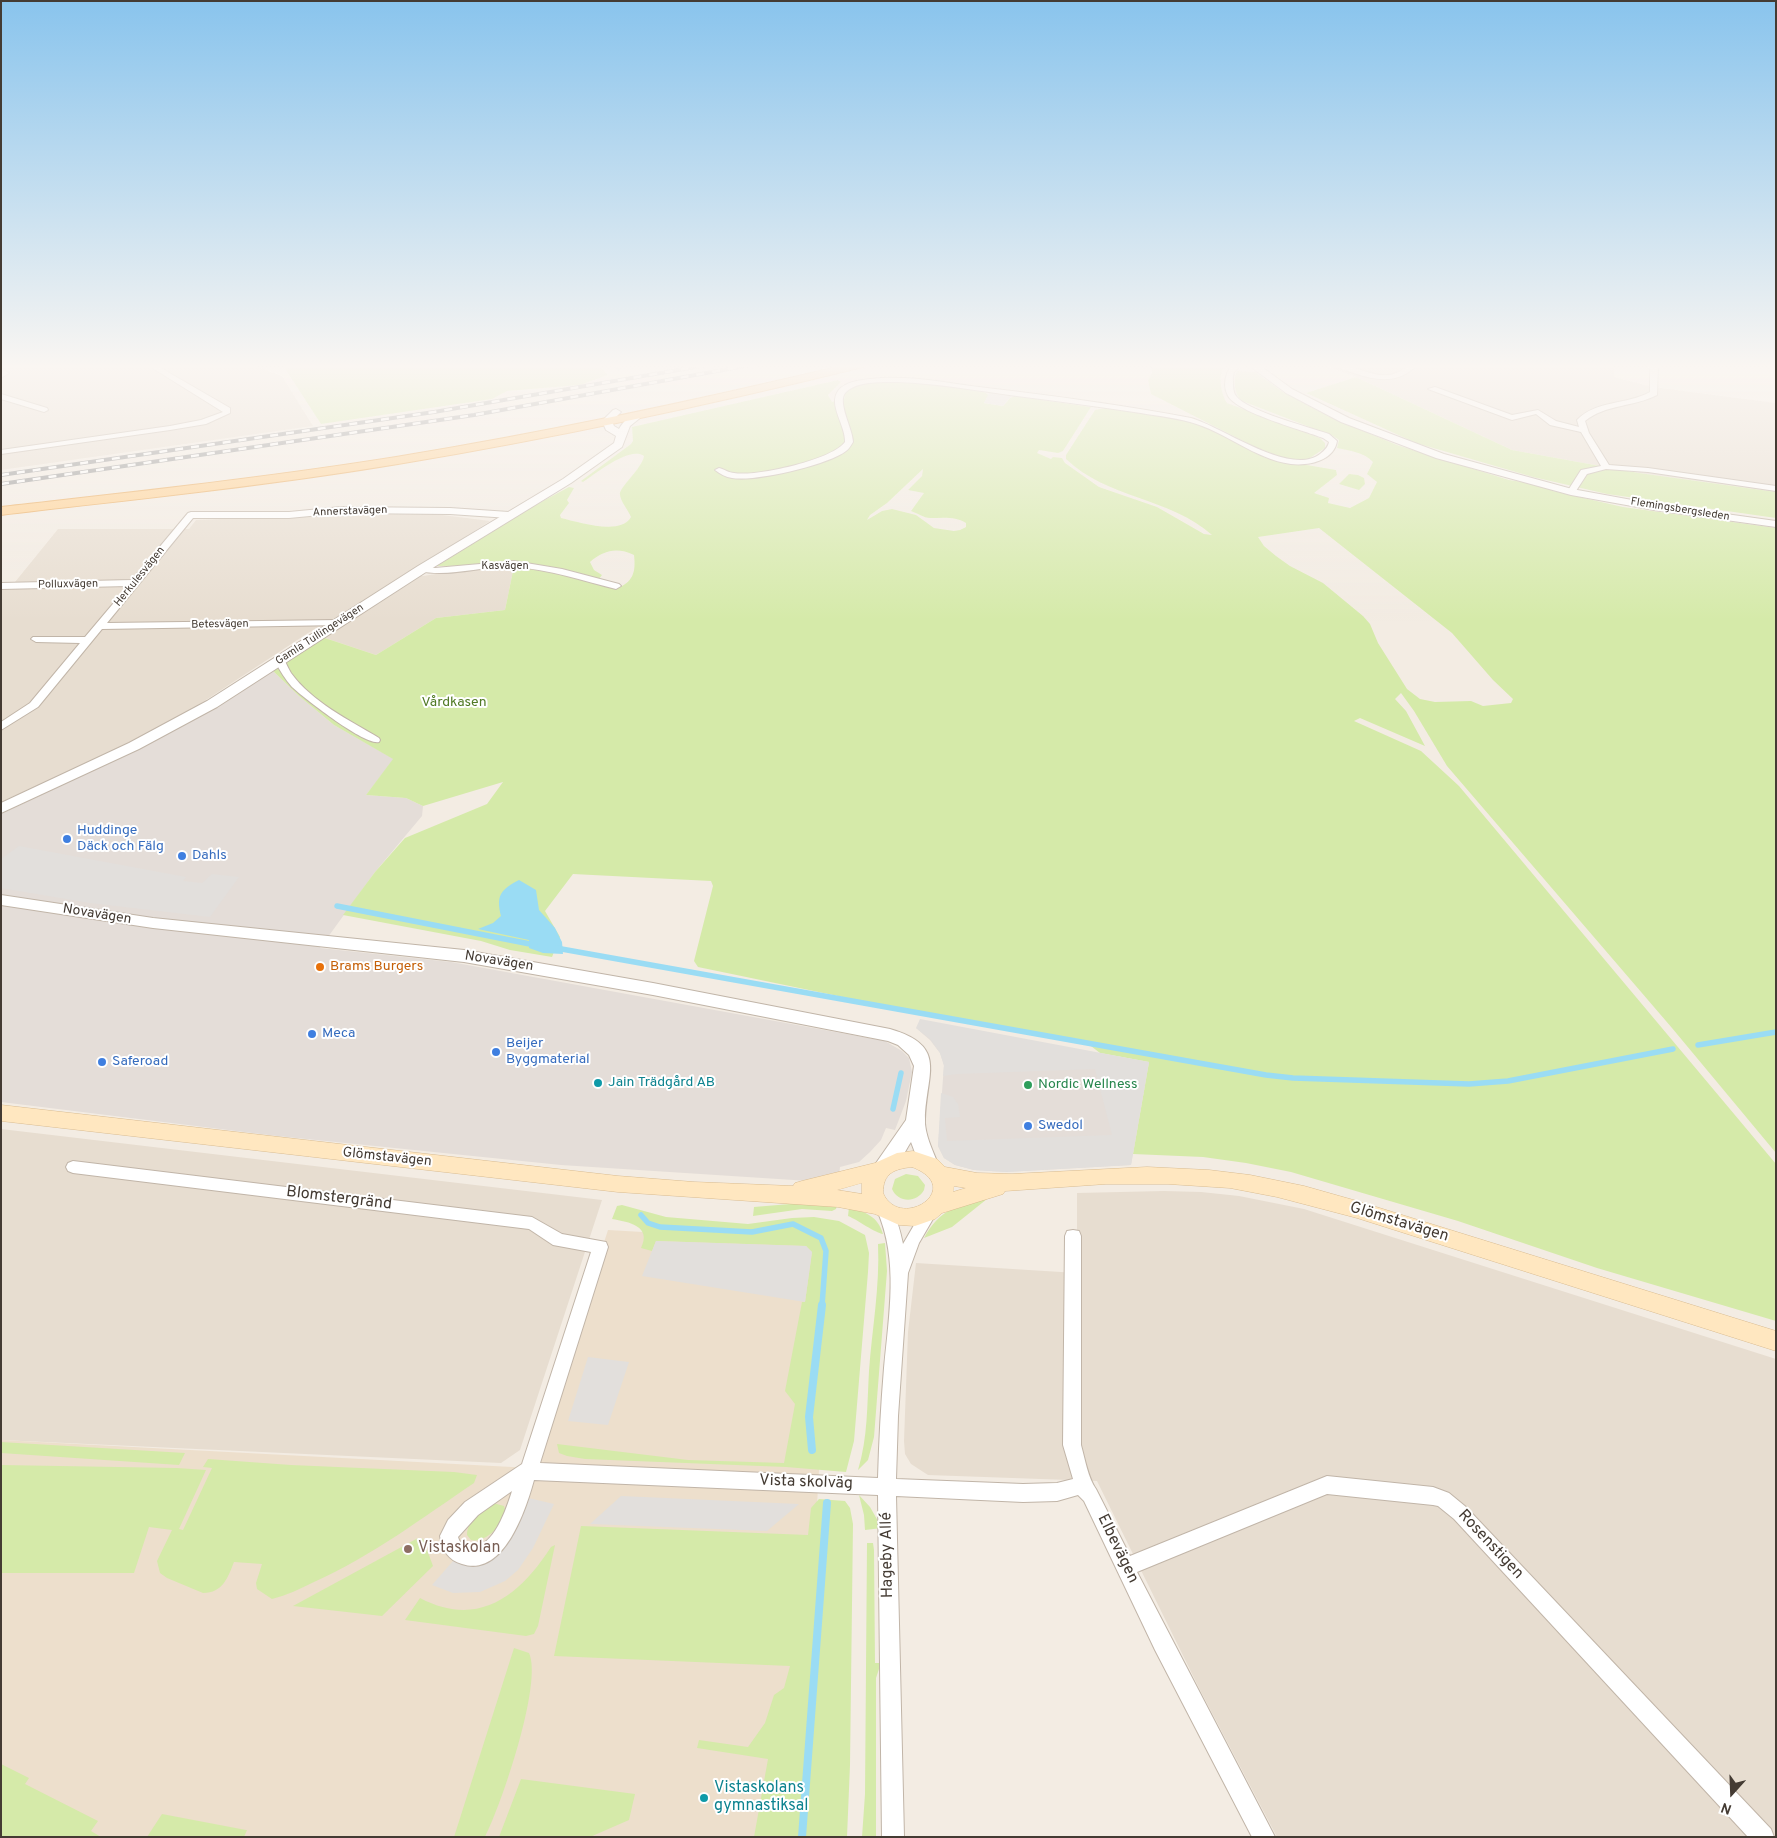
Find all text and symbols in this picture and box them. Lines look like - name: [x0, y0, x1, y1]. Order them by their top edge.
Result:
- street label: Flemingsbergsleden: [1630, 496, 1730, 524]
- street label: Annerstavägen: [312, 504, 388, 520]
- street label: Herkulesvägen: [112, 544, 168, 610]
- street label: Kasvägen: [481, 560, 529, 574]
- street label: Polluxvägen: [38, 578, 98, 592]
- street label: Gamla Tullingevägen: [273, 602, 367, 668]
- street label: Betesvägen: [191, 618, 249, 632]
- park label: Vårdkasen: [421, 695, 487, 711]
- place label: Huddinge Däck och Fälg: [77, 823, 164, 856]
- marker: Huddinge Däck och Fälg: [61, 833, 73, 845]
- place label: Dahls: [192, 848, 227, 864]
- marker: Dahls: [176, 850, 188, 862]
- street label: Novavägen: [61, 901, 133, 929]
- street label: Novavägen: [463, 948, 535, 976]
- place label: Brams Burgers: [330, 959, 423, 975]
- marker: Brams Burgers: [314, 961, 326, 973]
- place label: Meca: [322, 1026, 355, 1042]
- marker: Meca: [306, 1028, 318, 1040]
- place label: Beijer Byggmaterial: [506, 1036, 590, 1068]
- marker: Beijer Byggmaterial: [490, 1046, 502, 1058]
- place label: Saferoad: [112, 1054, 168, 1070]
- marker: Saferoad: [96, 1056, 108, 1068]
- place label: Jain Trädgård AB: [608, 1075, 715, 1091]
- marker: Jain Trädgård AB: [592, 1077, 604, 1089]
- place label: Nordic Wellness: [1038, 1077, 1137, 1093]
- marker: Nordic Wellness: [1022, 1079, 1034, 1091]
- place label: Swedol: [1038, 1118, 1083, 1134]
- marker: Swedol: [1022, 1120, 1034, 1132]
- street label: Glömstavägen: [342, 1145, 432, 1171]
- street label: Blomstergränd: [285, 1183, 393, 1215]
- street label: Glömstavägen: [1347, 1199, 1451, 1247]
- street label: Vista skolväg: [759, 1472, 853, 1494]
- street label: Rosenstigen: [1453, 1506, 1527, 1584]
- street label: Elbevägen: [1092, 1511, 1142, 1587]
- street label: Hageby Allé: [878, 1512, 898, 1598]
- place label: Vistaskolan: [418, 1539, 500, 1559]
- marker: Vistaskolan: [402, 1543, 414, 1555]
- north arrow: [1707, 1768, 1757, 1818]
- place label: Vistaskolans gymnastiksal: [714, 1779, 808, 1817]
- marker: Vistaskolans gymnastiksal: [698, 1792, 710, 1804]
- text: N: [1719, 1798, 1734, 1817]

